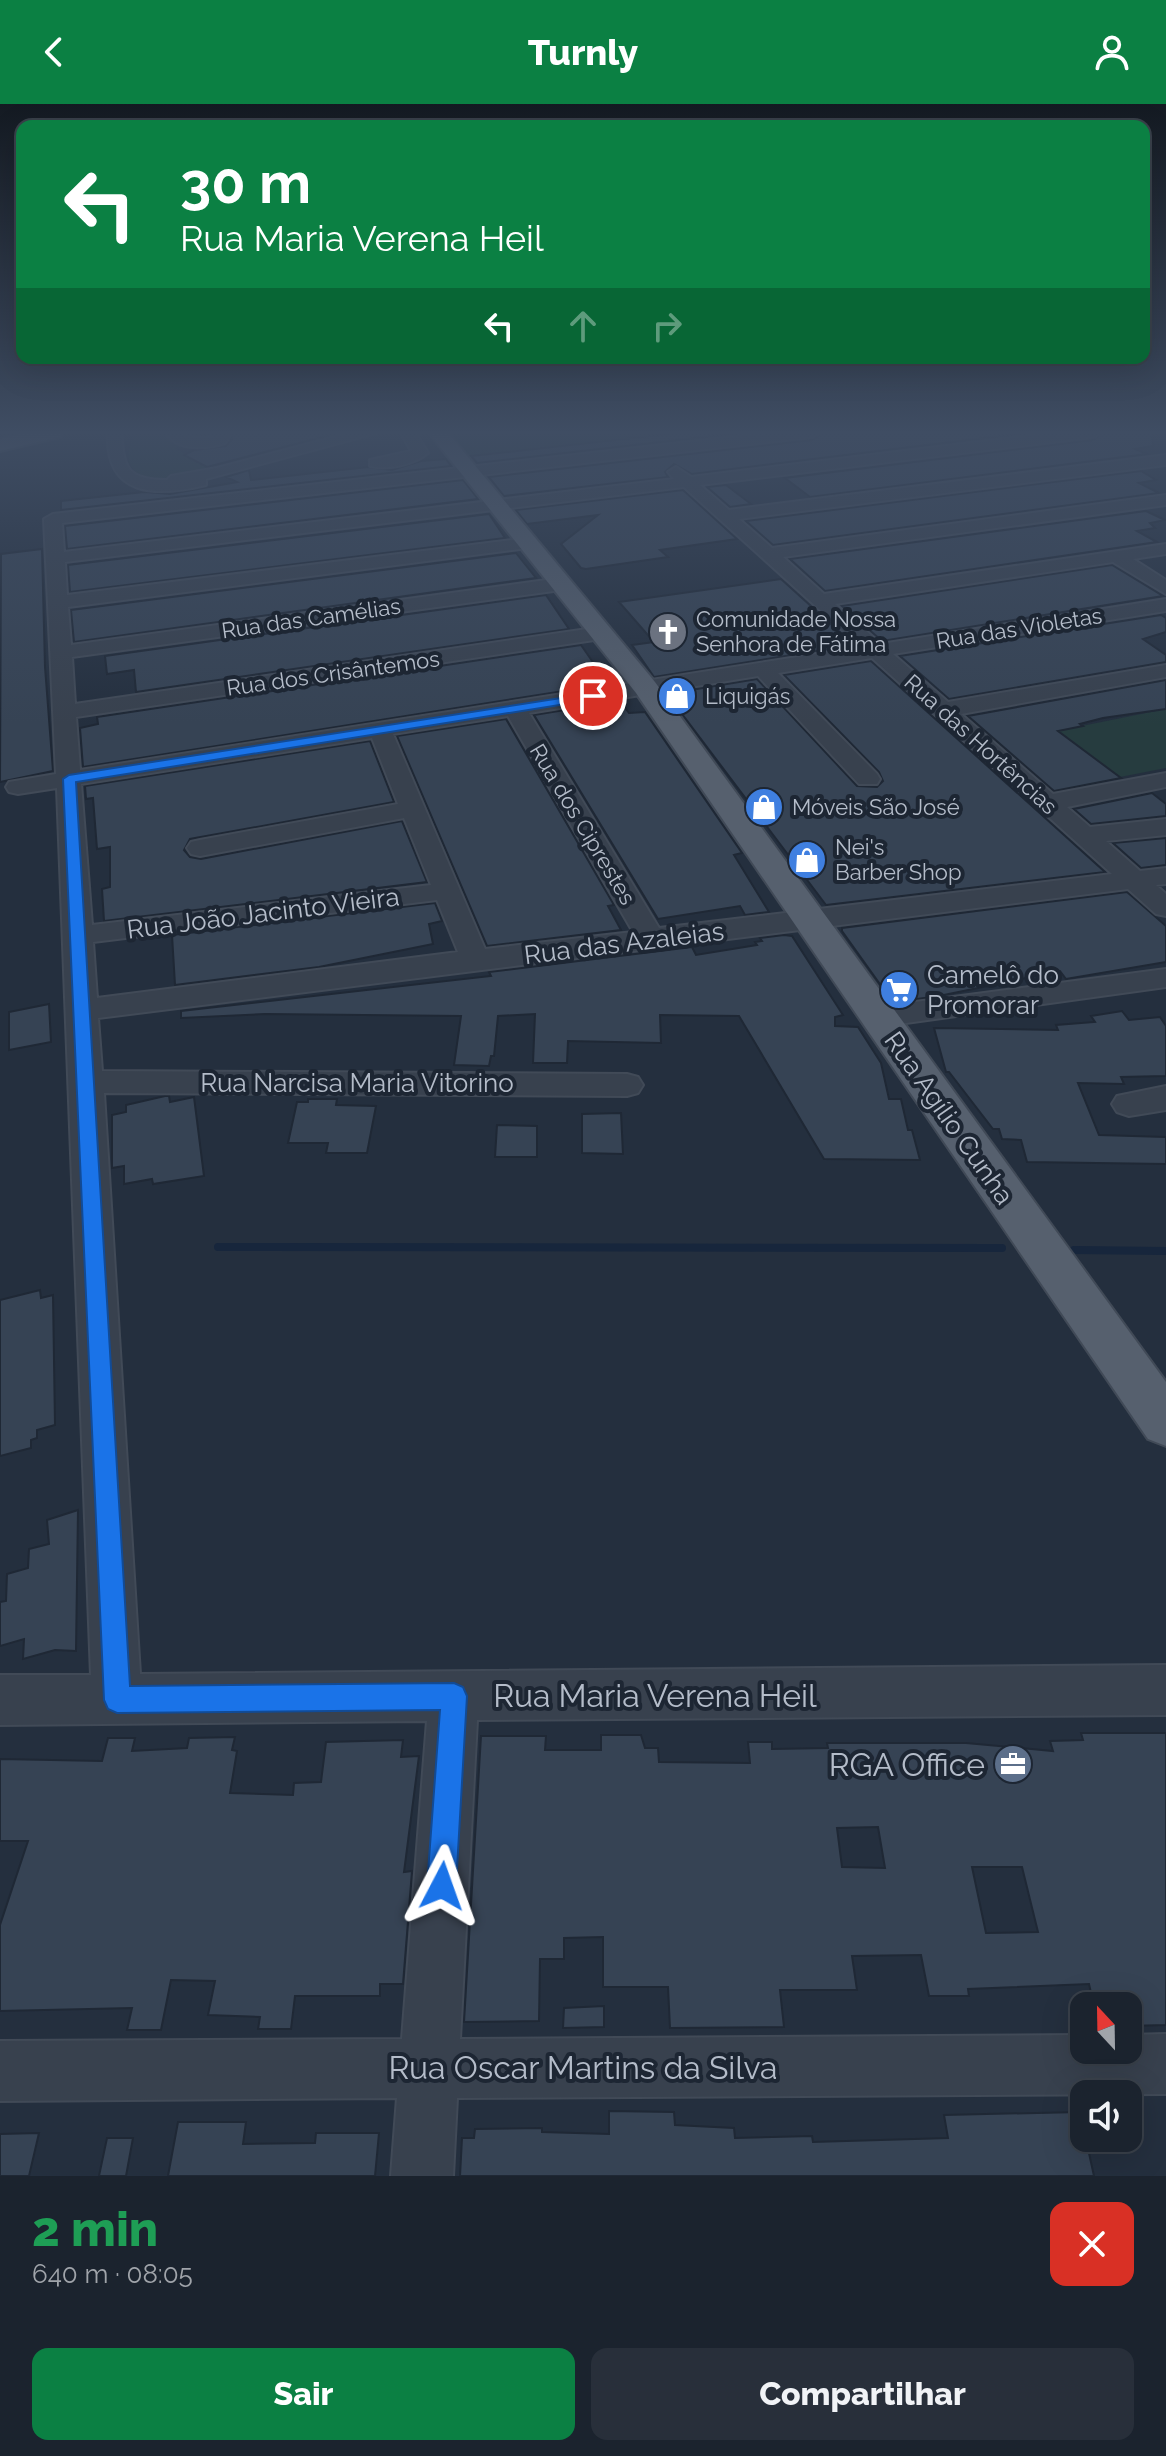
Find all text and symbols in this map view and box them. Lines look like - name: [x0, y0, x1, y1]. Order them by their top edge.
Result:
- icon: back: [32, 30, 76, 74]
- icon: person: [1090, 30, 1134, 74]
- text: Turnly: [528, 31, 638, 73]
- text: 30 m: [180, 150, 311, 216]
- icon: left: [48, 152, 152, 256]
- text: Rua Maria Verena Heil: [180, 217, 544, 259]
- icon: left: [477, 304, 521, 348]
- icon: ahead: [561, 304, 605, 348]
- icon: right: [645, 304, 689, 348]
- street label: Rua das Camélias: [220, 593, 402, 643]
- street label: Rua das Violetas: [934, 602, 1104, 654]
- place label: Comunidade Nossa Senhora de Fátima: [696, 606, 896, 657]
- church icon: Comunidade Nossa Senhora de Fátima: [647, 611, 689, 653]
- street label: Rua dos Crisântemos: [225, 645, 441, 701]
- pin: [559, 662, 627, 730]
- street label: Rua das Hortências: [899, 669, 1063, 819]
- icon: arrive: [571, 674, 615, 718]
- shop icon: Liquigás: [656, 675, 698, 717]
- place label: Liquigás: [705, 683, 790, 709]
- street label: Rua dos Ciprestes: [525, 739, 641, 909]
- shop icon: Móveis São José: [743, 786, 785, 828]
- place label: Móveis São José: [792, 794, 960, 820]
- place label: Nei's Barber Shop: [835, 834, 962, 885]
- shop icon: Nei's Barber Shop: [786, 839, 828, 881]
- street label: Rua João Jacinto Vieira: [125, 881, 401, 945]
- street label: Rua das Azaleias: [522, 916, 726, 970]
- place label: Camelô do Promorar: [927, 960, 1059, 1020]
- supermarket icon: Camelô do Promorar: [878, 969, 920, 1011]
- street label: Rua Agílio Cunha: [878, 1026, 1020, 1210]
- street label: Rua Narcisa Maria Vitorino: [200, 1068, 514, 1098]
- street label: Rua Maria Verena Heil: [493, 1677, 817, 1714]
- office icon: RGA Office: [992, 1743, 1034, 1785]
- place label: RGA Office: [829, 1746, 985, 1783]
- position arrow: [400, 1844, 484, 1928]
- north arrow: [1070, 1992, 1142, 2064]
- map controls: [1070, 1992, 1142, 2152]
- street label: Rua Oscar Martins da Silva: [388, 2049, 778, 2086]
- button: sound: [1070, 2080, 1142, 2152]
- text: 2 min: [32, 2201, 158, 2257]
- button: close: [1050, 2202, 1134, 2286]
- text: 640 m · 08:05: [32, 2259, 193, 2289]
- button: Sair: [32, 2348, 575, 2440]
- button: Compartilhar: [591, 2348, 1134, 2440]

